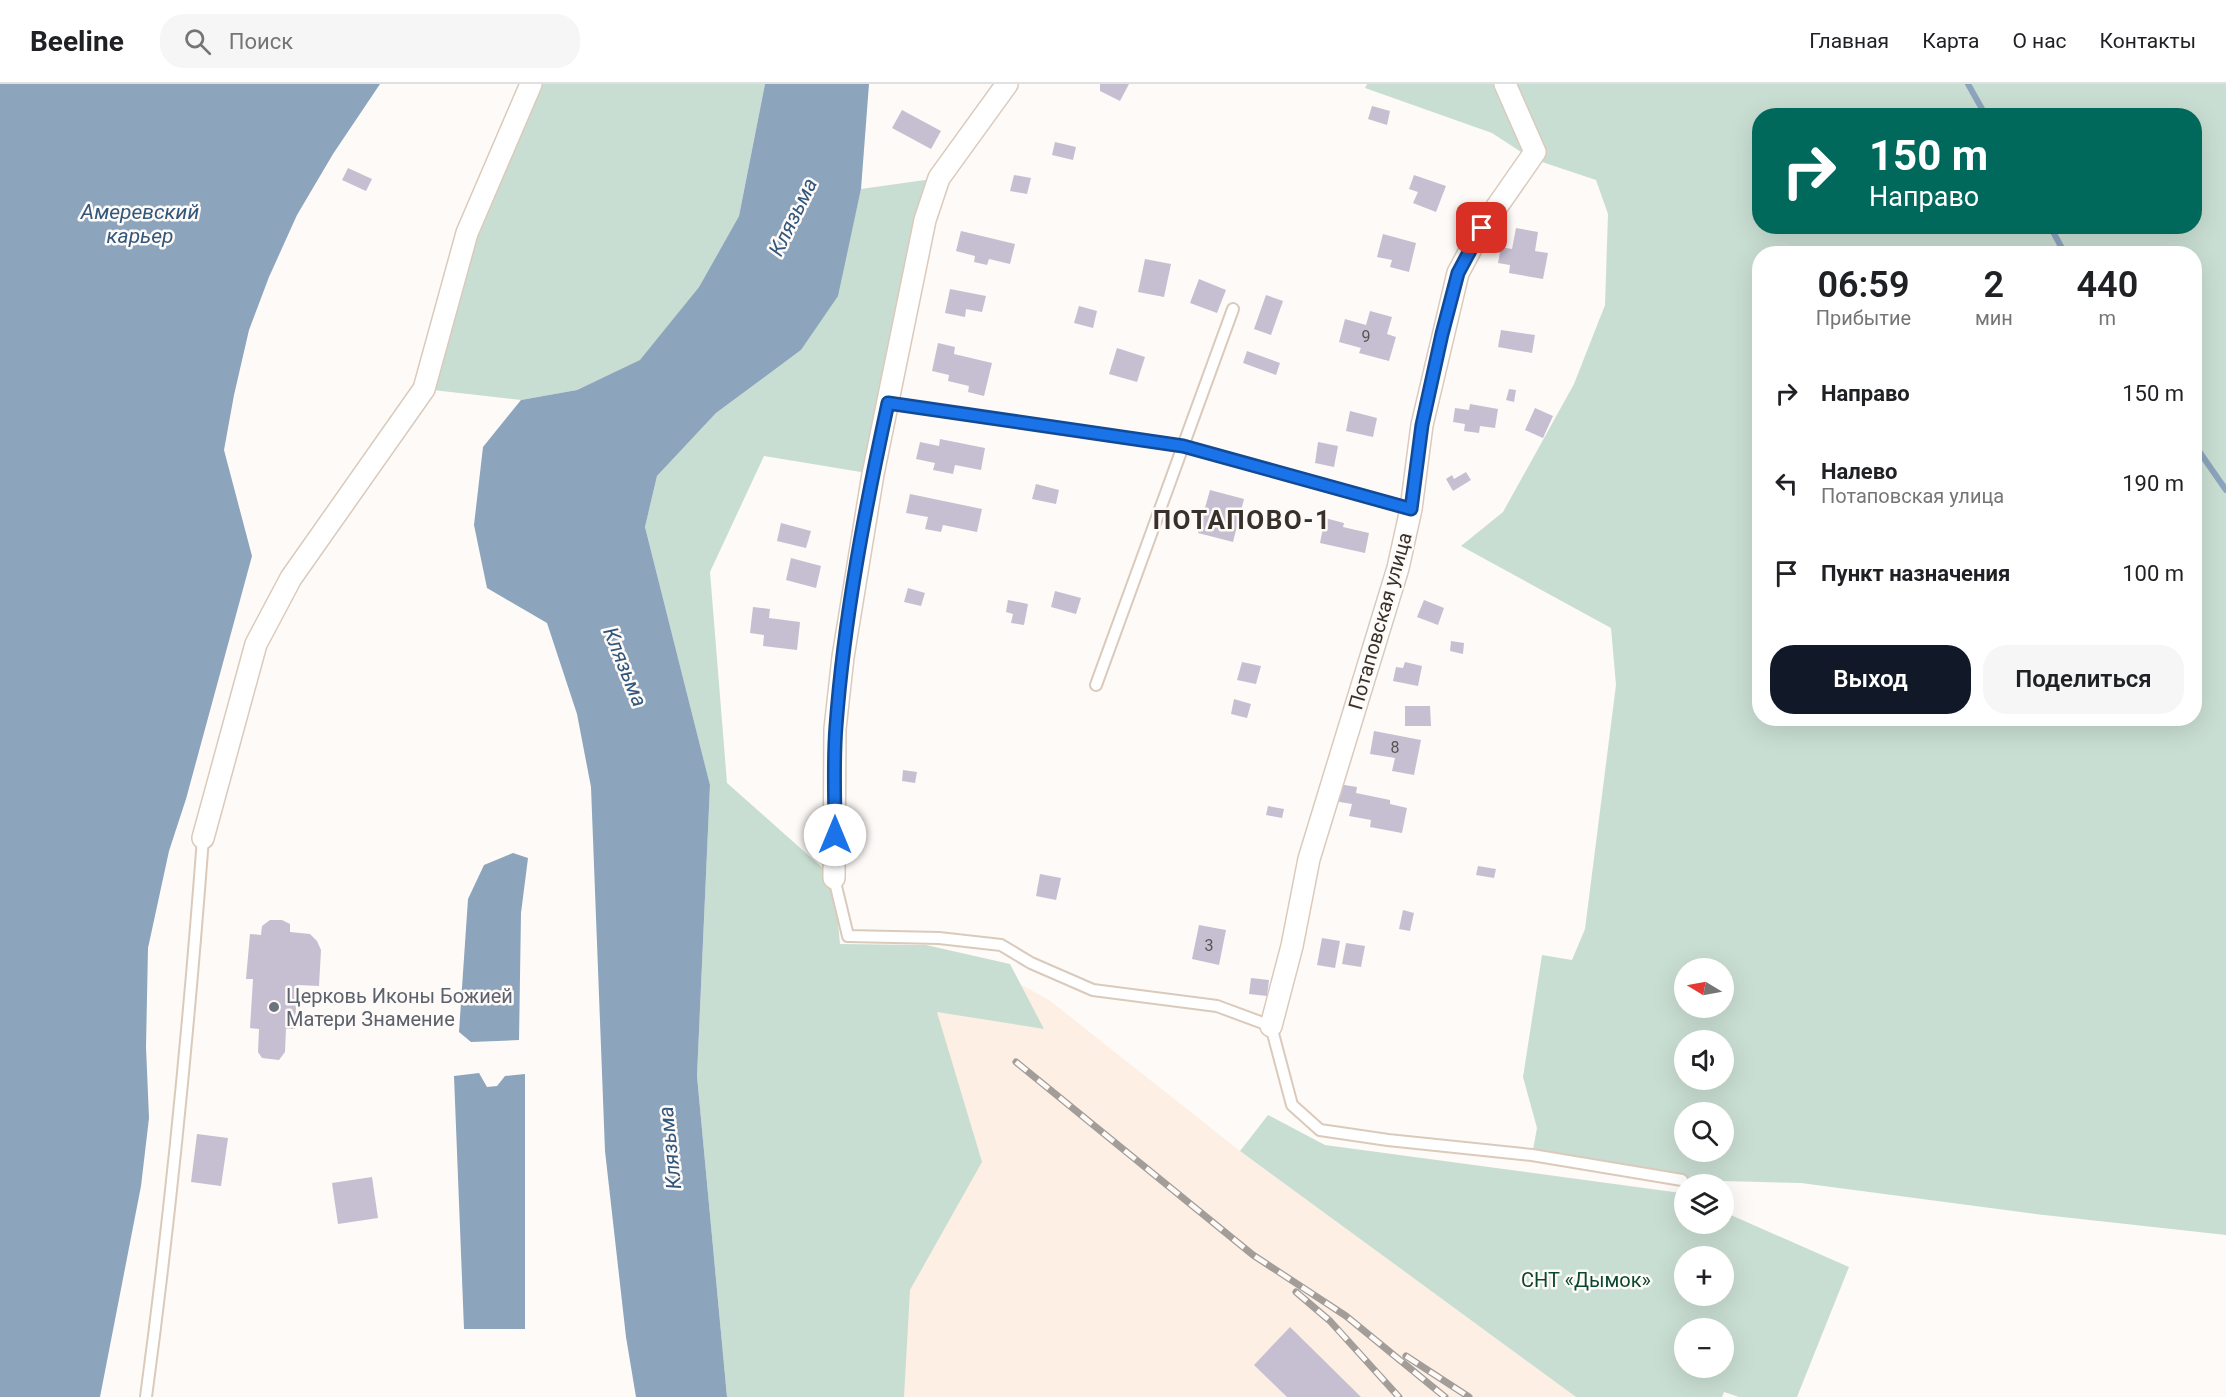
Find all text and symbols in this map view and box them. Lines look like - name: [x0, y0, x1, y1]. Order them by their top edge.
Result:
- search box: [160, 14, 580, 68]
- text: Beeline: [30, 25, 124, 58]
- icon: search: [181, 25, 214, 58]
- text: Поиск: [229, 29, 293, 54]
- text: Главная: [1809, 29, 1889, 53]
- text: Карта: [1922, 29, 1979, 53]
- text: О нас: [2012, 29, 2067, 53]
- text: Контакты: [2100, 29, 2196, 53]
- text: 150 m: [1869, 131, 1988, 180]
- icon: right: [1770, 132, 1848, 210]
- water label: Клязьма: [764, 174, 822, 260]
- text: Направо: [1869, 181, 1979, 213]
- water label: Амеревский карьер: [80, 200, 199, 248]
- pin: [1456, 202, 1507, 253]
- icon: arrive: [1465, 211, 1498, 244]
- text: 06:59: [1817, 264, 1909, 306]
- text: 2: [1984, 264, 2004, 306]
- text: 440: [2077, 264, 2138, 306]
- text: Прибытие: [1816, 306, 1911, 330]
- text: мин: [1975, 306, 2013, 330]
- text: m: [2099, 306, 2116, 330]
- house number: 9: [1362, 327, 1371, 346]
- icon: right: [1770, 377, 1803, 410]
- text: Направо: [1821, 381, 1910, 406]
- text: 150 m: [2122, 381, 2184, 406]
- text: Налево: [1821, 459, 1898, 484]
- icon: left: [1770, 467, 1803, 500]
- text: 190 m: [2122, 471, 2184, 496]
- text: Потаповская улица: [1821, 484, 2004, 508]
- district label: ПОТАПОВО-1: [1153, 505, 1331, 535]
- street label: Потаповская улица: [1343, 530, 1417, 712]
- icon: arrive: [1770, 557, 1803, 590]
- text: Пункт назначения: [1821, 561, 2010, 586]
- text: 100 m: [2122, 561, 2184, 586]
- water label: Клязьма: [598, 624, 652, 710]
- button: Выход: [1770, 645, 1971, 714]
- button: Поделиться: [1983, 645, 2184, 714]
- house number: 8: [1391, 738, 1400, 757]
- position arrow: [803, 803, 867, 867]
- house number: 3: [1205, 936, 1214, 955]
- north arrow: [1674, 958, 1734, 1018]
- map controls: [1674, 958, 1734, 1378]
- place label: Церковь Иконы Божией Матери Знамение: [286, 984, 513, 1031]
- marker: Церковь Иконы Божией Матери Знамение: [267, 1000, 281, 1014]
- button: sound: [1674, 1030, 1734, 1090]
- button: search: [1674, 1102, 1734, 1162]
- water label: Клязьма: [654, 1105, 686, 1191]
- button: layers: [1674, 1174, 1734, 1234]
- button: +: [1674, 1246, 1734, 1306]
- park label: СНТ «Дымок»: [1521, 1268, 1651, 1292]
- button: −: [1674, 1318, 1734, 1378]

